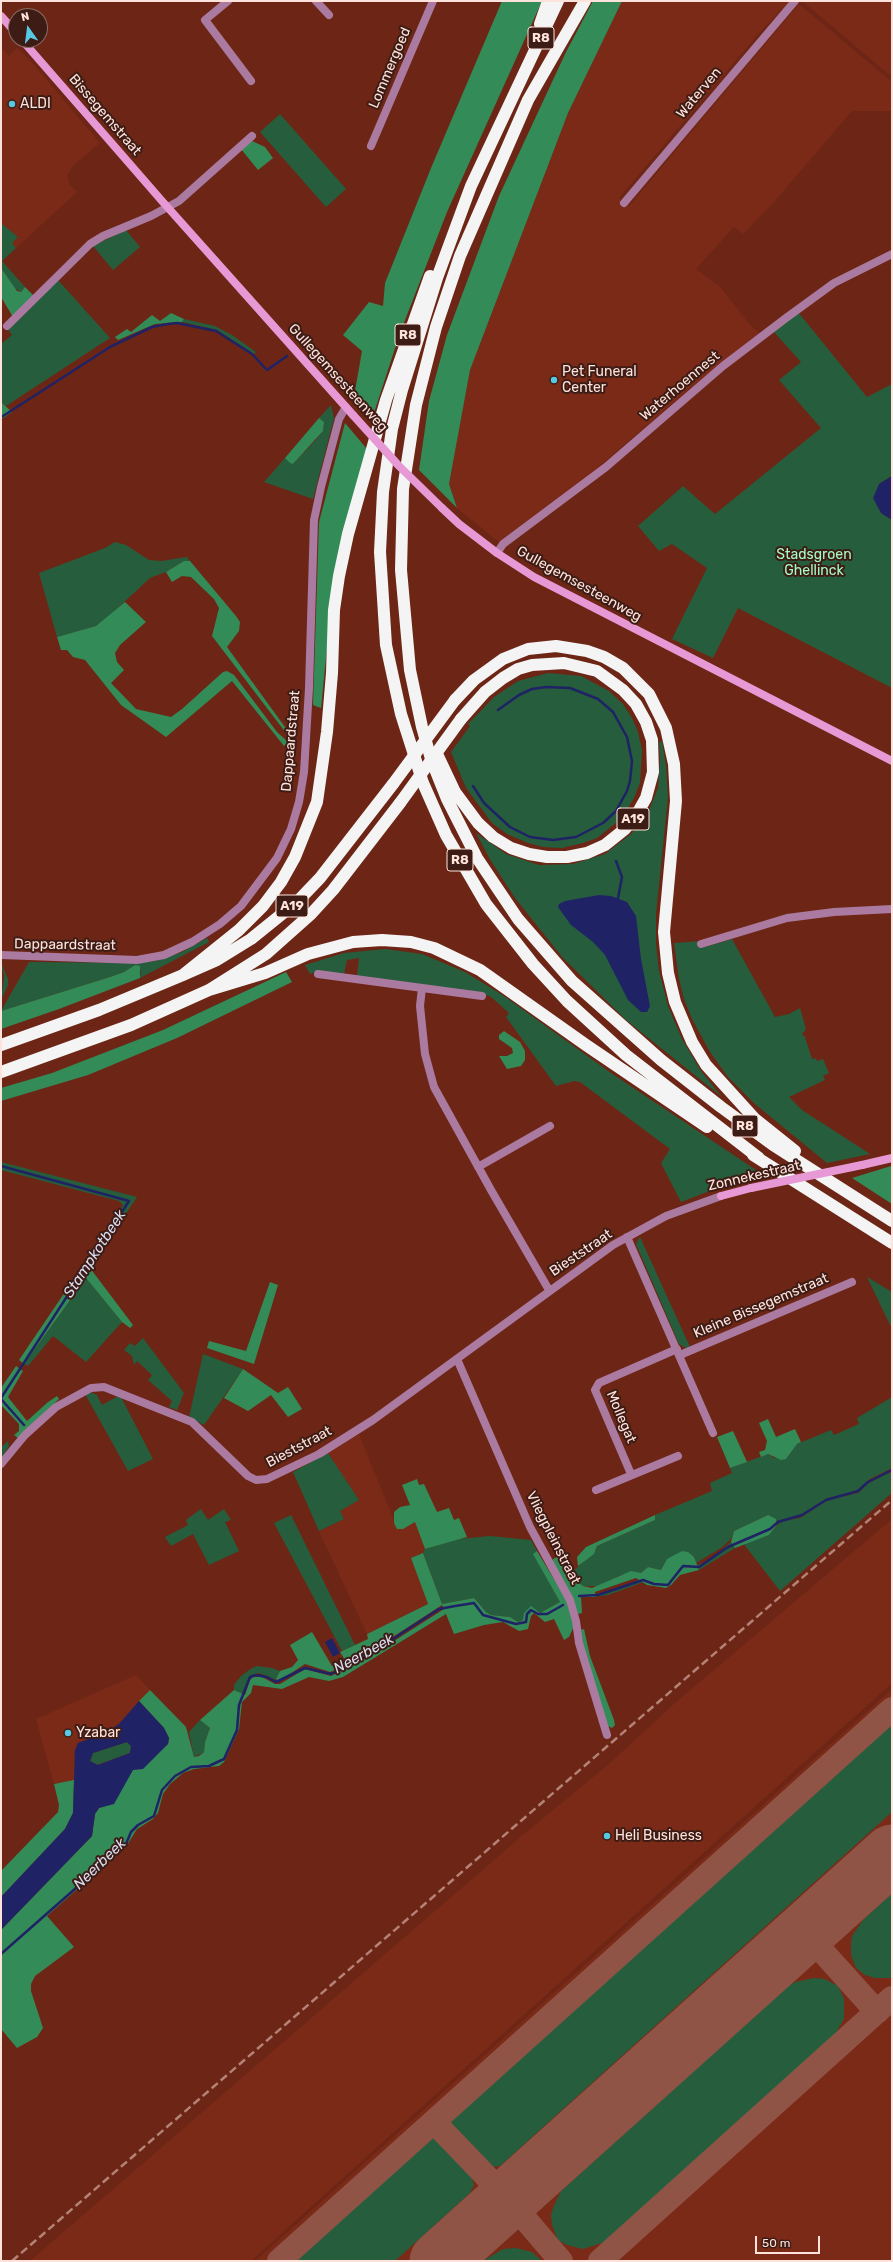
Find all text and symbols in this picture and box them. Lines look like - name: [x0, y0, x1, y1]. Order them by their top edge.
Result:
- north arrow: [8, 8, 48, 48]
- text: N: [20, 10, 31, 24]
- street label: Lommergoed: [365, 25, 415, 111]
- road number: R8: [528, 27, 554, 49]
- street label: Waterven: [673, 64, 725, 122]
- street label: Bissegemstraat: [65, 71, 145, 159]
- place label: ALDI: [20, 96, 51, 112]
- marker: ALDI: [7, 99, 17, 109]
- street label: Gullegemsesteenweg: [285, 320, 391, 436]
- road number: R8: [395, 324, 421, 346]
- street label: Waterhoennest: [637, 348, 723, 424]
- place label: Pet Funeral Center: [562, 364, 637, 396]
- marker: Pet Funeral Center: [549, 375, 559, 385]
- street label: Gullegemsesteenweg: [514, 543, 644, 625]
- park label: Stadsgroen Ghellinck: [776, 547, 852, 580]
- street label: Dappaardstraat: [278, 690, 304, 792]
- road number: A19: [617, 808, 649, 830]
- road number: R8: [447, 849, 473, 871]
- road number: A19: [276, 895, 308, 917]
- street label: Dappaardstraat: [14, 936, 116, 954]
- road number: R8: [732, 1115, 758, 1137]
- street label: Zonnekestraat: [706, 1157, 802, 1195]
- water label: Stampkotbeek: [60, 1207, 130, 1301]
- street label: Bieststraat: [547, 1226, 615, 1280]
- street label: Kleine Bissegemstraat: [691, 1270, 831, 1342]
- street label: Mollegat: [602, 1388, 640, 1446]
- street label: Bieststraat: [263, 1423, 335, 1471]
- street label: Vliegpleinstraat: [522, 1489, 584, 1587]
- water label: Neerbeek: [331, 1630, 397, 1678]
- place label: Yzabar: [76, 1725, 120, 1741]
- marker: Yzabar: [63, 1728, 73, 1738]
- place label: Heli Business: [615, 1828, 702, 1844]
- marker: Heli Business: [602, 1831, 612, 1841]
- water label: Neerbeek: [70, 1834, 130, 1894]
- scale bar: [757, 2228, 822, 2254]
- text: 50 m: [762, 2236, 790, 2250]

